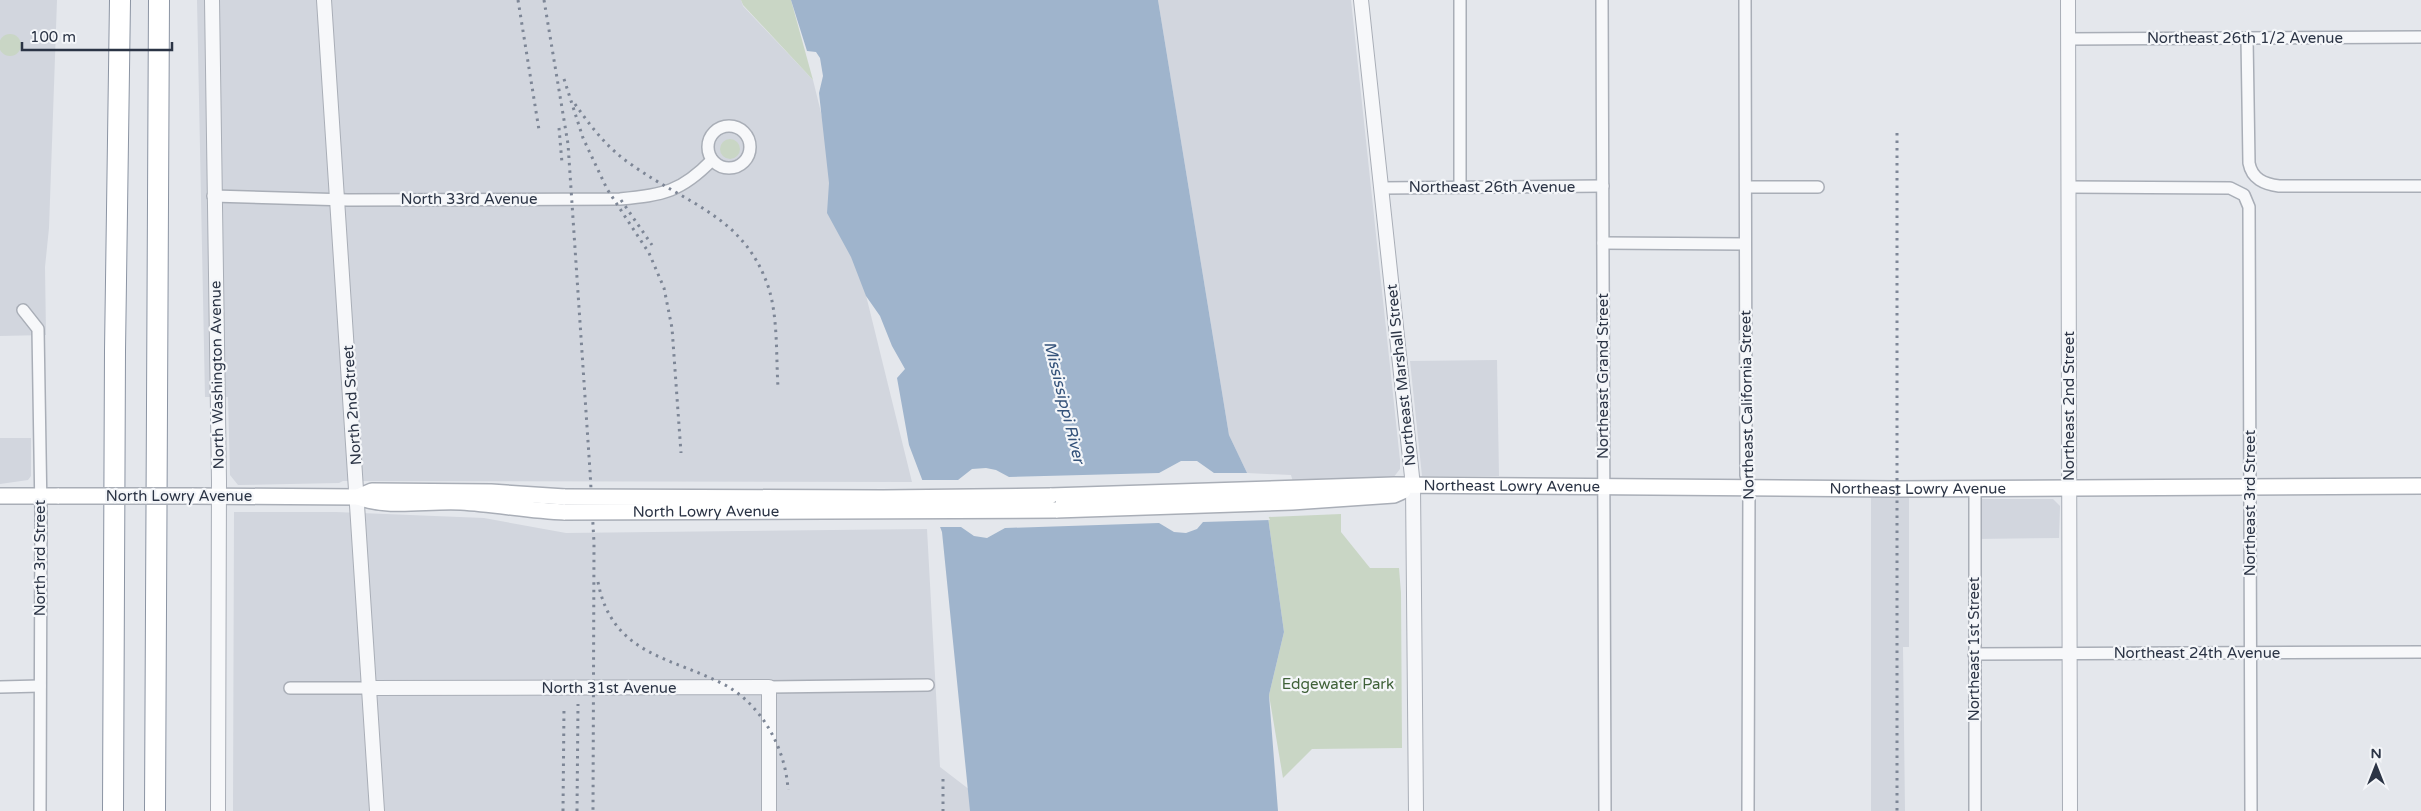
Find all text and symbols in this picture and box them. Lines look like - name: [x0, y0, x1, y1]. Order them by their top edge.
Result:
- scale bar: [22, 20, 172, 52]
- text: 100 m: [30, 28, 76, 46]
- street label: Northeast 26th 1/2 Avenue: [2147, 29, 2343, 47]
- street label: Northeast 26th Avenue: [1409, 178, 1575, 196]
- street label: North 33rd Avenue: [401, 190, 537, 208]
- street label: North Washington Avenue: [206, 281, 228, 469]
- street label: Northeast Marshall Street: [1382, 283, 1420, 467]
- street label: Northeast Grand Street: [1594, 293, 1612, 459]
- street label: Northeast California Street: [1736, 310, 1758, 500]
- street label: Northeast 2nd Street: [2060, 331, 2078, 481]
- water label: Mississippi River: [1039, 339, 1089, 467]
- street label: North 2nd Street: [339, 344, 365, 466]
- street label: Northeast 3rd Street: [2241, 430, 2259, 576]
- street label: Northeast Lowry Avenue: [1424, 476, 1600, 496]
- street label: Northeast Lowry Avenue: [1830, 479, 2006, 498]
- street label: North Lowry Avenue: [106, 487, 252, 505]
- street label: North 3rd Street: [31, 499, 49, 616]
- street label: North Lowry Avenue: [633, 502, 779, 521]
- street label: Northeast 1st Street: [1965, 577, 1983, 721]
- street label: Northeast 24th Avenue: [2114, 644, 2280, 662]
- park label: Edgewater Park: [1282, 675, 1394, 693]
- street label: North 31st Avenue: [542, 679, 676, 697]
- north arrow: [2351, 741, 2401, 791]
- text: N: [2370, 745, 2382, 762]

